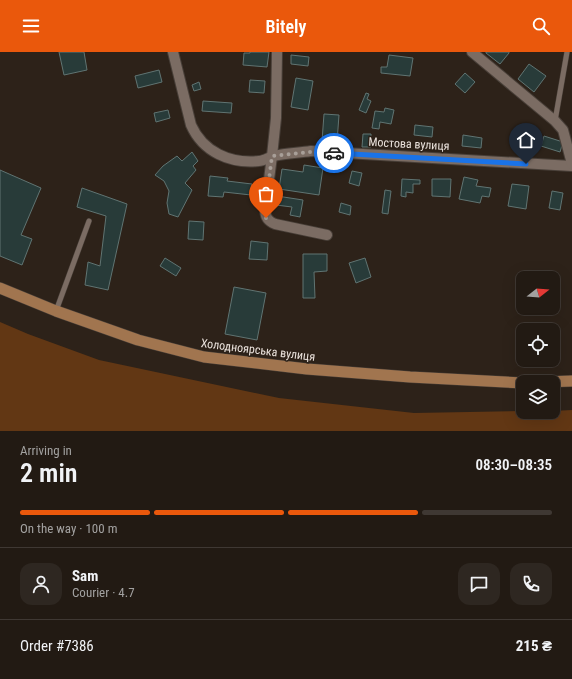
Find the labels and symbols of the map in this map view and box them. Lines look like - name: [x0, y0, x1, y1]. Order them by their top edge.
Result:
- pin: [509, 123, 543, 164]
- courier: [314, 133, 354, 173]
- street label: Мостова вулиця: [368, 135, 450, 153]
- pin: [249, 177, 283, 218]
- north arrow: [516, 271, 560, 315]
- street label: Холодноярська вулиця: [200, 336, 316, 364]

